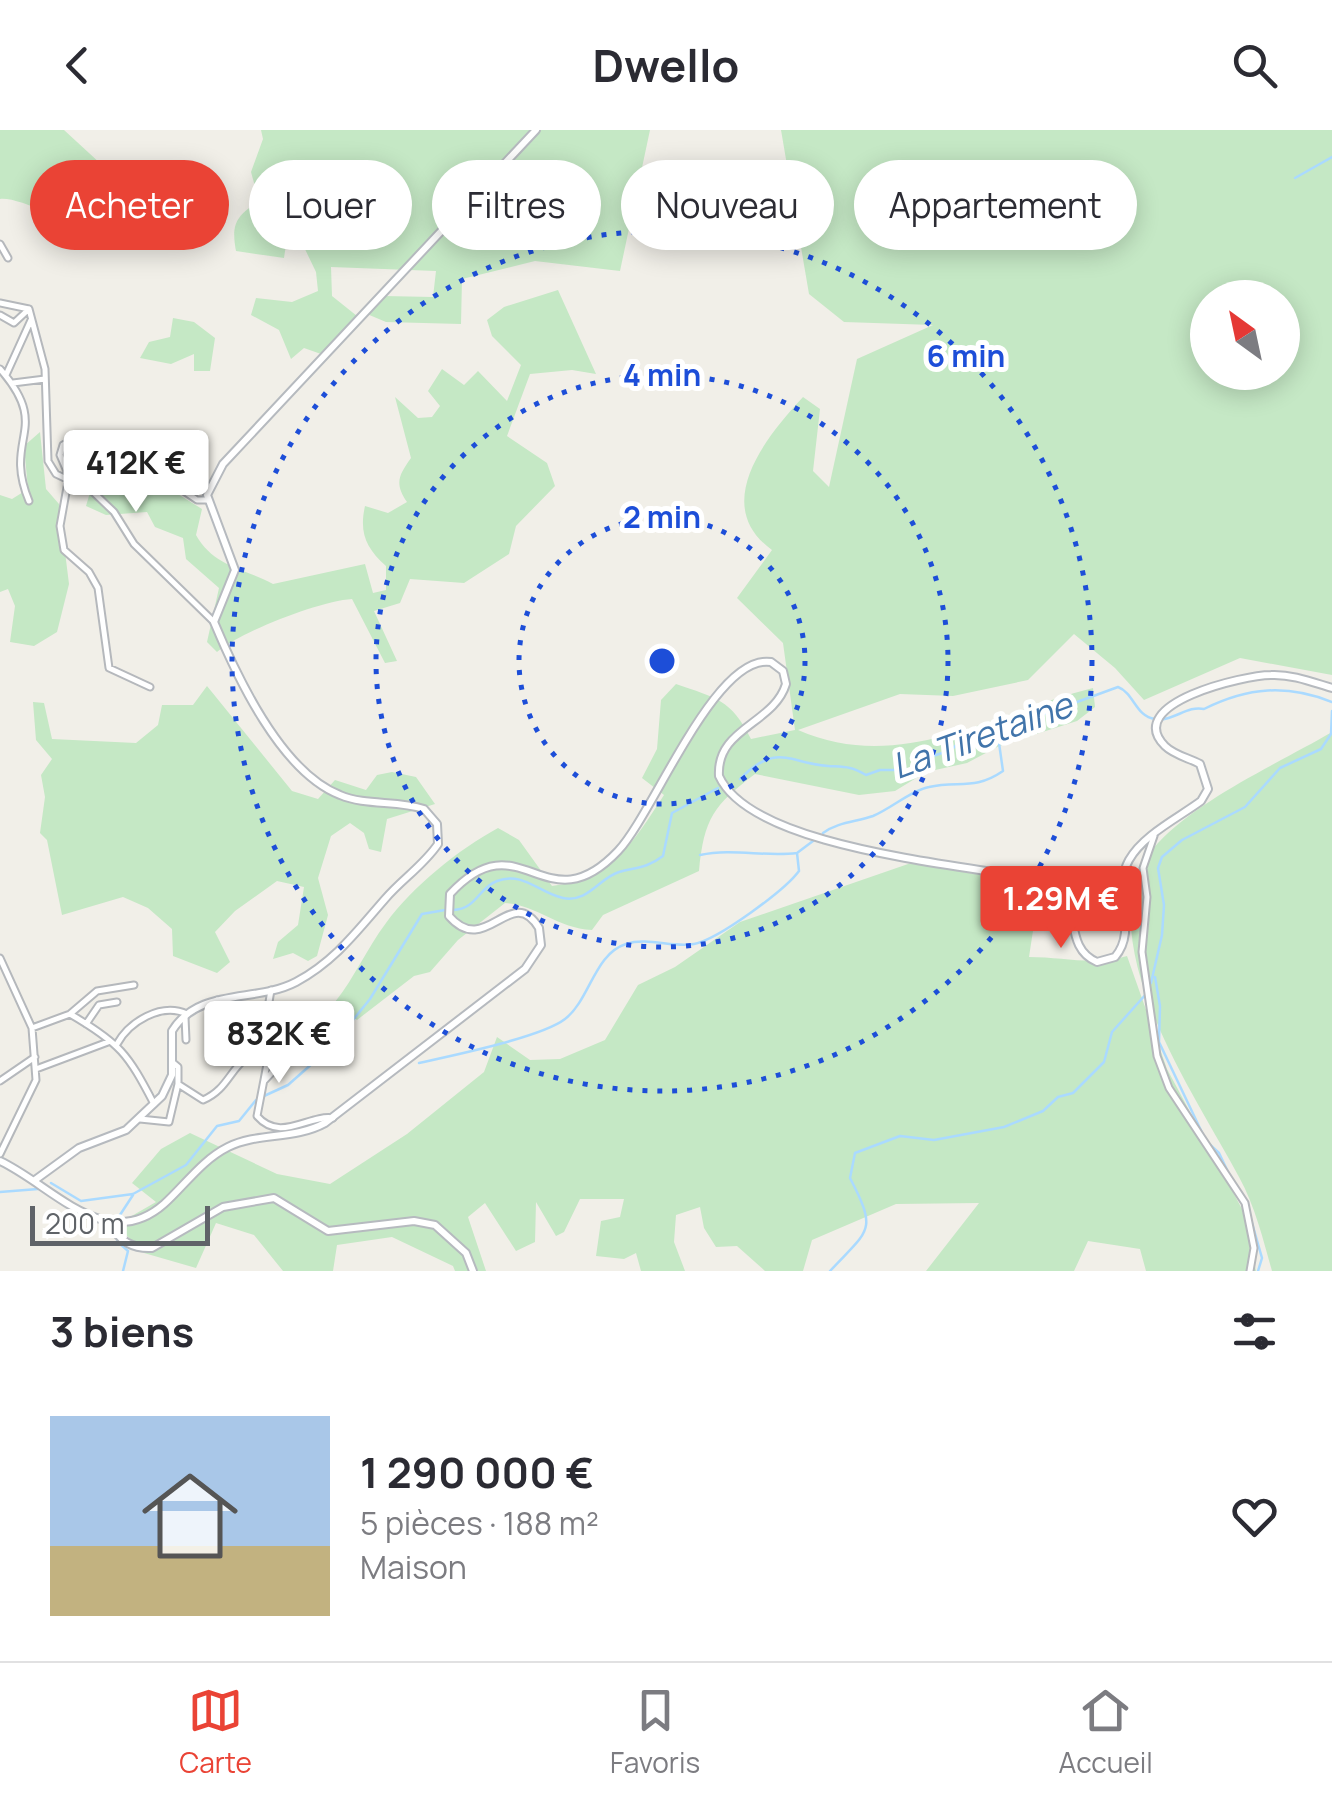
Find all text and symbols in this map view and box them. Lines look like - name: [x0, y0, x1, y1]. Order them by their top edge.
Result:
- text: Dwello: [593, 34, 739, 96]
- icon: back: [50, 38, 105, 93]
- icon: search: [1227, 38, 1282, 93]
- chip: Acheter: [30, 160, 229, 250]
- chip: Louer: [249, 160, 412, 250]
- chip: Filtres: [432, 160, 601, 250]
- chip: Nouveau: [621, 160, 834, 250]
- chip: Appartement: [854, 160, 1137, 250]
- north arrow: [1190, 280, 1300, 390]
- map controls: [1190, 280, 1300, 390]
- text: 6 min: [927, 335, 1005, 376]
- text: 4 min: [623, 354, 701, 395]
- pin: 412K €: [55, 430, 217, 515]
- text: 412K €: [86, 440, 186, 484]
- text: 2 min: [623, 496, 701, 537]
- centre of rings: [644, 643, 680, 679]
- water label: La Tiretaine: [885, 679, 1081, 790]
- pin: 1.29M €: [969, 866, 1153, 951]
- text: 1.29M €: [1003, 876, 1120, 920]
- pin: 832K €: [198, 1001, 360, 1086]
- text: 832K €: [226, 1011, 332, 1055]
- scale bar: [30, 1201, 210, 1246]
- text: 200 m: [45, 1204, 124, 1242]
- text: 3 biens: [50, 1302, 194, 1360]
- icon: filters: [1227, 1304, 1282, 1359]
- text: 1 290 000 €: [360, 1443, 594, 1501]
- icon: home: [130, 1456, 250, 1576]
- icon: heart: [1227, 1489, 1282, 1544]
- text: 5 pièces · 188 m²: [360, 1501, 599, 1545]
- text: Maison: [360, 1545, 467, 1589]
- tab: Carte: [179, 1683, 252, 1781]
- tab: Favoris: [610, 1683, 700, 1781]
- tab: Accueil: [1058, 1683, 1153, 1781]

